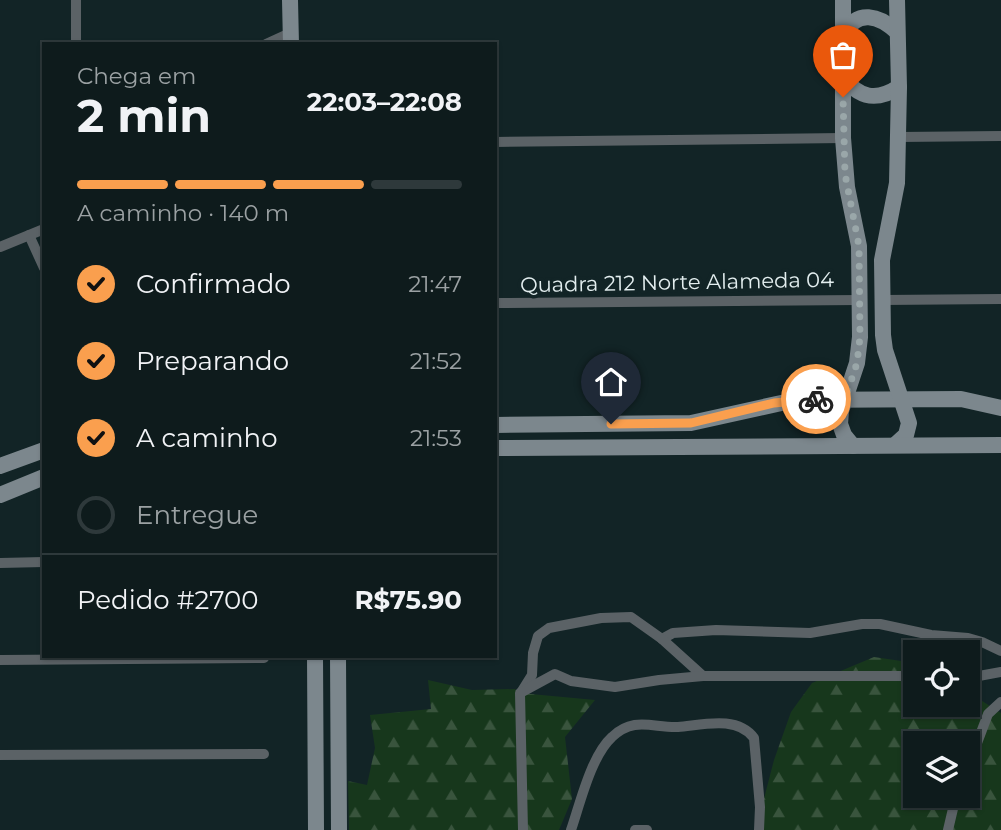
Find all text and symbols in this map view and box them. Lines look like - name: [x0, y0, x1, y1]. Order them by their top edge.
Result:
- pin: [813, 25, 873, 97]
- icon: bag: [824, 36, 862, 74]
- text: Chega em: [77, 62, 196, 90]
- text: 22:03–22:08: [307, 86, 462, 118]
- text: 2 min: [77, 87, 211, 144]
- text: A caminho · 140 m: [77, 199, 289, 227]
- icon: check: [77, 265, 115, 303]
- street label: Quadra 212 Norte Alameda 04: [520, 267, 834, 297]
- text: Confirmado: [136, 268, 291, 300]
- text: 21:47: [408, 270, 462, 298]
- icon: check: [77, 342, 115, 380]
- text: Preparando: [136, 345, 289, 377]
- text: 21:52: [410, 347, 462, 375]
- pin: [581, 352, 641, 424]
- icon: home: [592, 363, 630, 401]
- courier: [781, 364, 851, 434]
- icon: bike: [797, 380, 835, 418]
- icon: check: [77, 419, 115, 457]
- text: A caminho: [136, 422, 277, 454]
- text: 21:53: [410, 424, 462, 452]
- text: Entregue: [136, 499, 258, 531]
- text: Pedido #2700: [77, 584, 258, 616]
- text: R$75.90: [354, 584, 462, 616]
- map controls: [903, 640, 980, 808]
- button: locate: [903, 640, 980, 717]
- button: layers: [903, 731, 980, 808]

